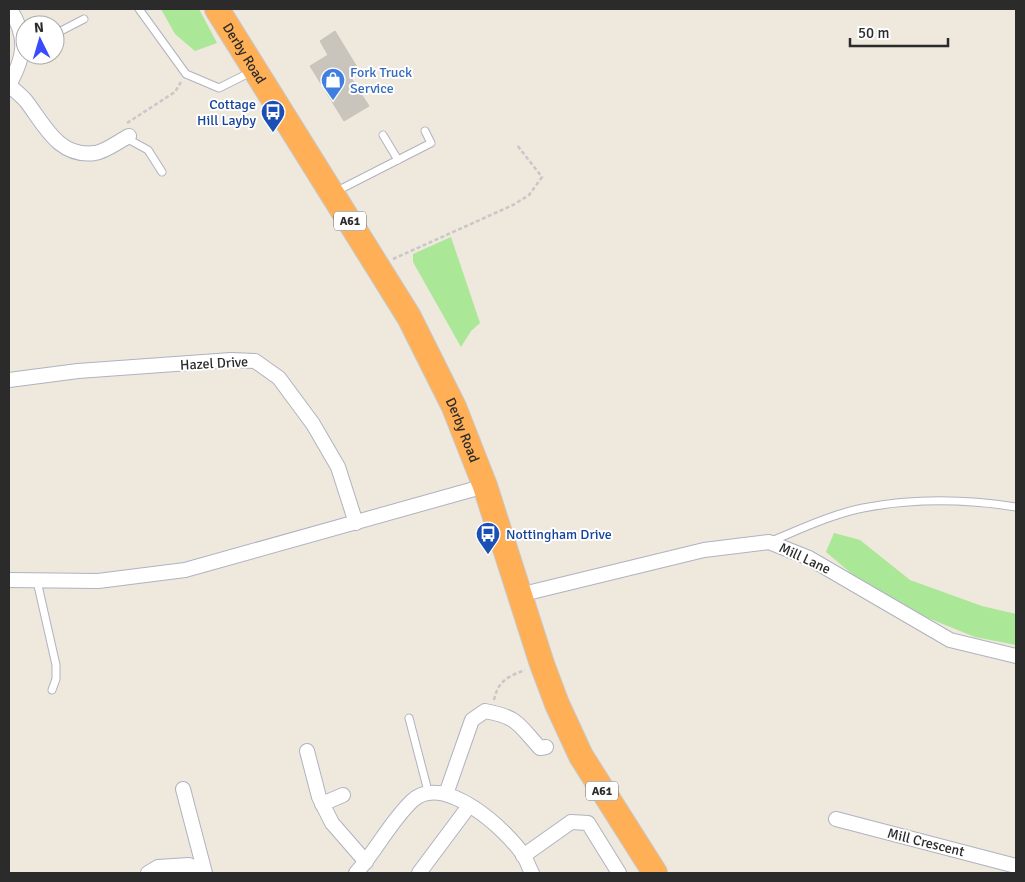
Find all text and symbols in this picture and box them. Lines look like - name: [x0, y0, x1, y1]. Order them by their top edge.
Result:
- north arrow: [15, 15, 65, 65]
- scale bar: [850, 15, 948, 47]
- text: N: [33, 19, 45, 36]
- street label: Derby Road: [219, 20, 269, 87]
- text: 50 m: [858, 24, 889, 42]
- place label: Fork Truck Service: [350, 64, 412, 97]
- shop icon: Fork Truck Service: [320, 67, 346, 101]
- place label: Cottage Hill Layby: [197, 96, 256, 129]
- bus stop icon: Cottage Hill Layby: [260, 99, 286, 133]
- road number: A61: [334, 212, 366, 230]
- street label: Hazel Drive: [180, 353, 248, 374]
- street label: Derby Road: [442, 395, 483, 465]
- bus stop icon: Nottingham Drive: [475, 521, 501, 555]
- place label: Nottingham Drive: [506, 526, 612, 543]
- street label: Mill Lane: [776, 539, 833, 578]
- road number: A61: [586, 781, 618, 800]
- street label: Mill Crescent: [886, 825, 966, 860]

